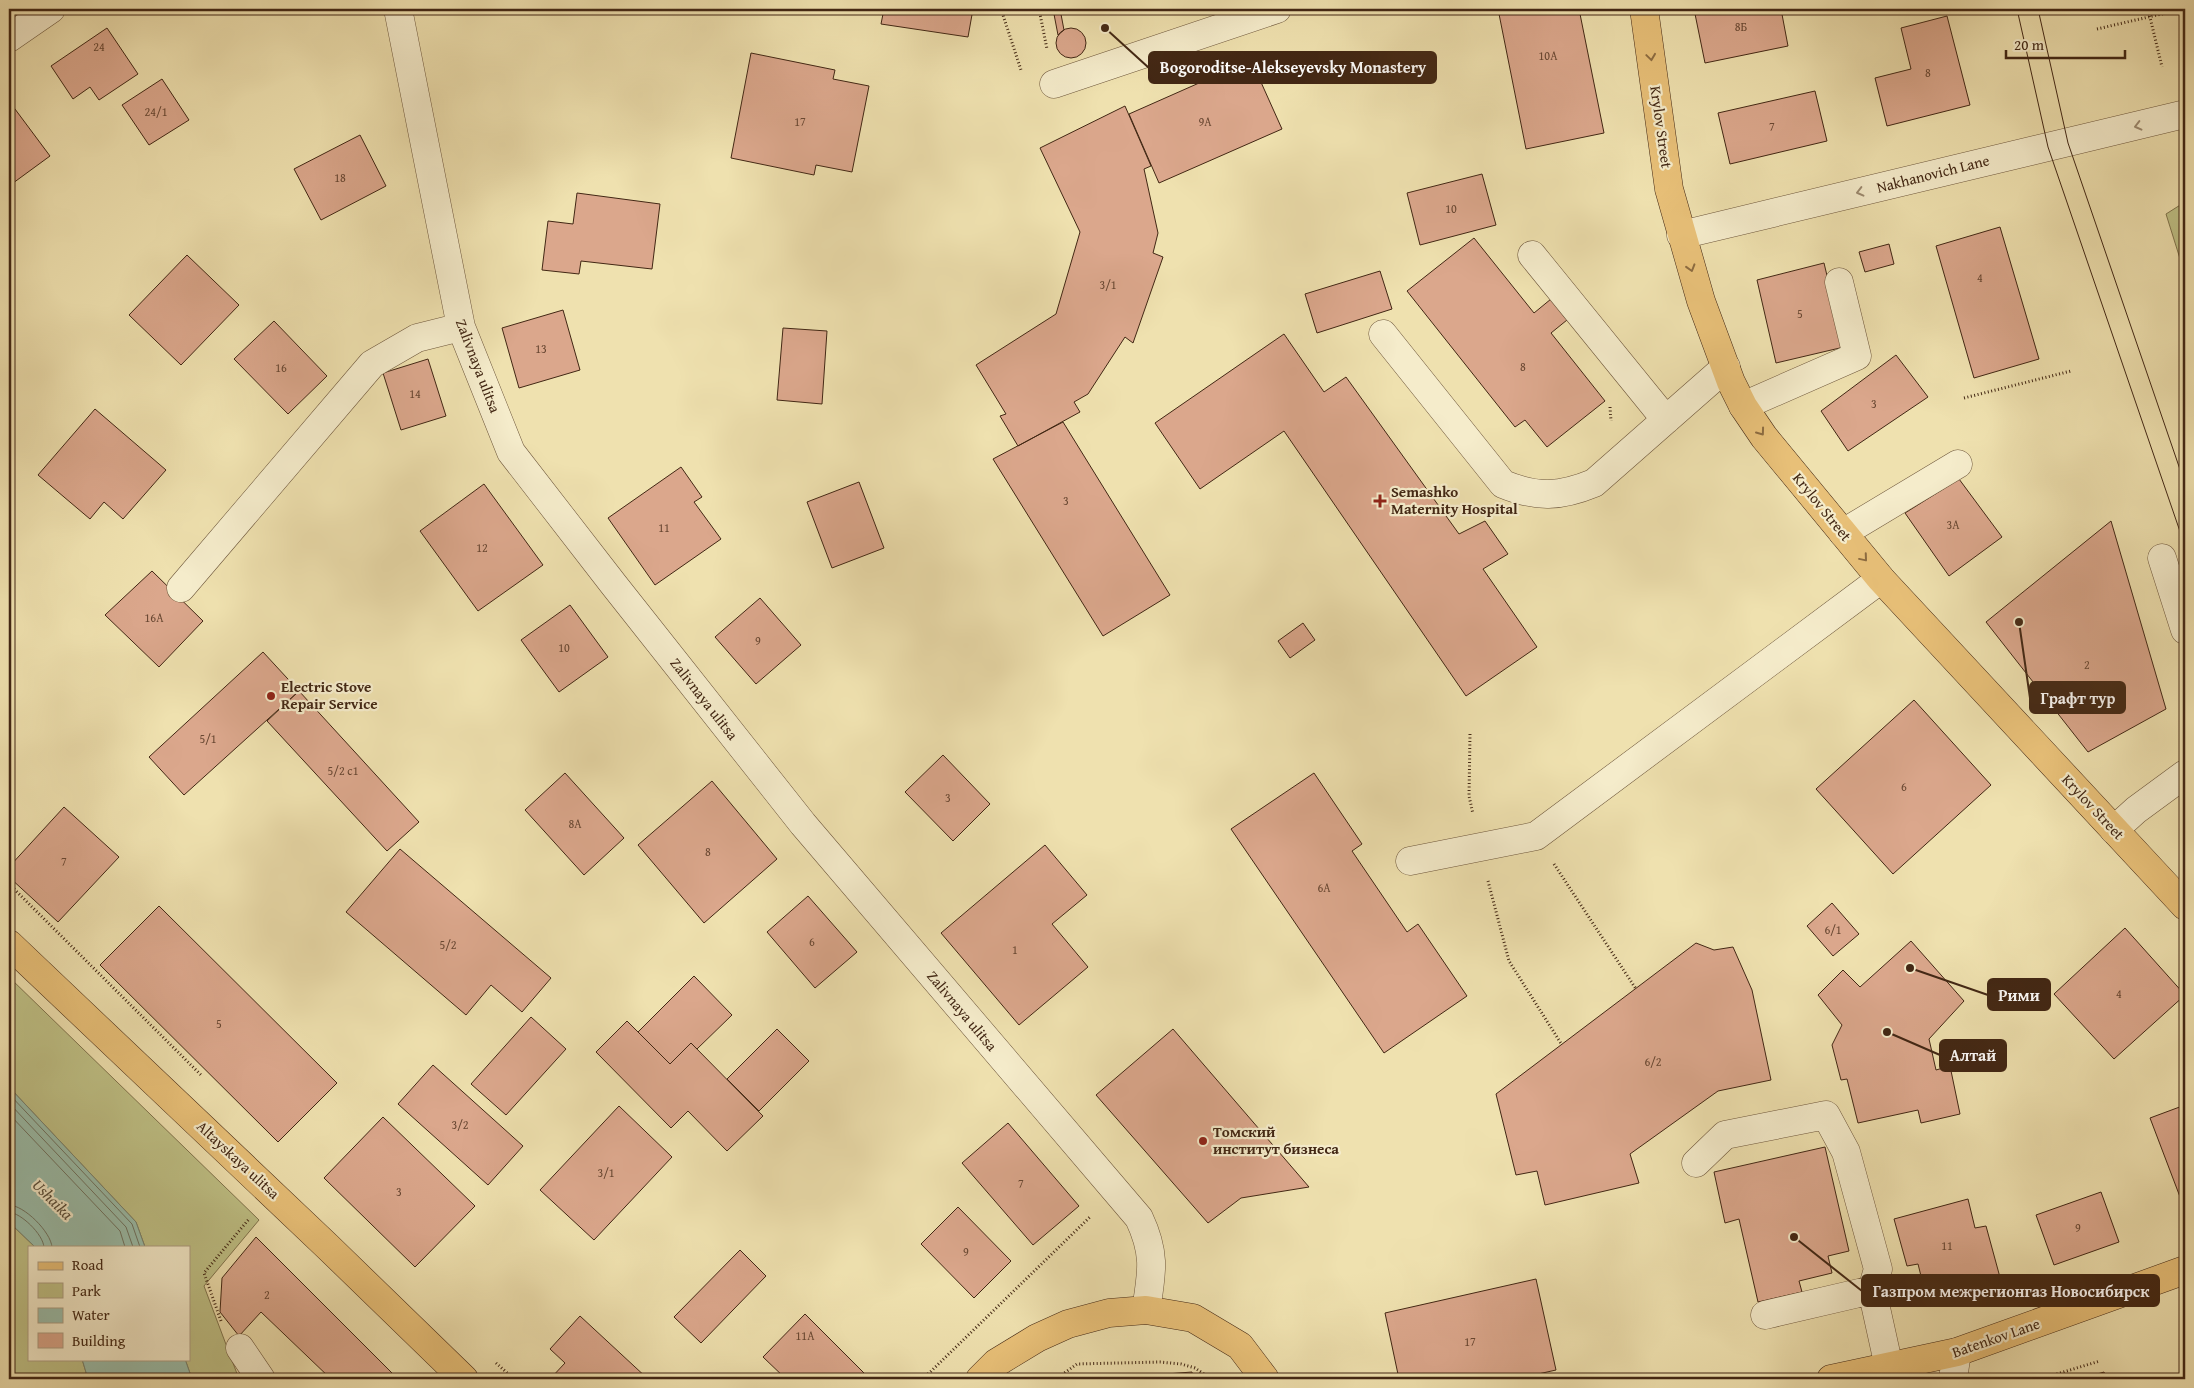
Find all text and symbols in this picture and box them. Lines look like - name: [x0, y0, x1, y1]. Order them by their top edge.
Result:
- house number: 8Б: [1735, 18, 1747, 35]
- scale bar: [2006, 28, 2125, 60]
- text: 20 m: [2014, 34, 2045, 55]
- house number: 24: [93, 38, 105, 55]
- house number: 10А: [1539, 47, 1558, 64]
- callout: Bogoroditse-Alekseyevsky Monastery: [1149, 52, 1436, 83]
- one-way arrow: [1645, 53, 1656, 61]
- text: Bogoroditse-Alekseyevsky Monastery: [1160, 55, 1427, 79]
- house number: 8: [1925, 64, 1931, 81]
- street label: Krylov Street: [1645, 84, 1678, 170]
- house number: 24/1: [145, 103, 168, 120]
- house number: 17: [794, 113, 806, 130]
- house number: 9А: [1198, 113, 1212, 130]
- house number: 7: [1769, 118, 1775, 135]
- one-way arrow: [2134, 120, 2142, 130]
- street label: Nakhanovich Lane: [1874, 149, 1991, 198]
- house number: 18: [334, 169, 346, 186]
- one-way arrow: [1856, 186, 1865, 197]
- house number: 10: [1445, 200, 1457, 217]
- one-way arrow: [1685, 263, 1695, 271]
- house number: 4: [1977, 269, 1983, 286]
- house number: 3/1: [1099, 276, 1117, 293]
- house number: 5: [1797, 305, 1803, 322]
- street label: Zalivnaya ulitsa: [451, 316, 506, 416]
- house number: 13: [535, 340, 547, 357]
- house number: 8: [1520, 358, 1526, 375]
- house number: 16: [275, 359, 287, 376]
- house number: 14: [409, 385, 421, 402]
- house number: 3: [1871, 395, 1877, 412]
- one-way arrow: [1755, 426, 1764, 436]
- street label: Krylov Street: [1788, 468, 1857, 546]
- place label: Semashko Maternity Hospital: [1391, 481, 1518, 519]
- house number: 3: [1063, 492, 1069, 509]
- marker: Semashko Maternity Hospital: [1373, 494, 1387, 508]
- house number: 3А: [1946, 516, 1960, 533]
- house number: 11: [658, 519, 670, 536]
- house number: 12: [476, 539, 488, 556]
- one-way arrow: [1858, 553, 1867, 562]
- house number: 16А: [145, 609, 164, 626]
- house number: 9: [755, 632, 761, 649]
- house number: 10: [558, 639, 570, 656]
- street label: Zalivnaya ulitsa: [666, 653, 743, 744]
- house number: 2: [2084, 656, 2090, 673]
- place label: Electric Stove Repair Service: [281, 676, 378, 714]
- callout: Графт тур: [2030, 682, 2125, 713]
- text: Графт тур: [2041, 686, 2115, 710]
- marker: Electric Stove Repair Service: [265, 690, 277, 702]
- house number: 5/1: [199, 730, 217, 747]
- house number: 5/2 с1: [328, 762, 359, 779]
- street label: Krylov Street: [2057, 769, 2130, 845]
- house number: 6: [1901, 778, 1907, 795]
- house number: 3: [945, 789, 951, 806]
- house number: 8А: [568, 815, 582, 832]
- house number: 8: [705, 843, 711, 860]
- house number: 7: [61, 853, 67, 870]
- house number: 6А: [1317, 879, 1331, 896]
- house number: 6/1: [1824, 921, 1842, 938]
- house number: 6: [809, 933, 815, 950]
- house number: 5/2: [439, 936, 457, 953]
- house number: 1: [1012, 941, 1018, 958]
- street label: Zalivnaya ulitsa: [923, 966, 1002, 1055]
- callout: Рими: [1988, 979, 2050, 1010]
- text: Рими: [1998, 983, 2040, 1007]
- house number: 4: [2116, 985, 2122, 1002]
- house number: 5: [216, 1015, 222, 1032]
- callout: Алтай: [1940, 1040, 2006, 1071]
- text: Алтай: [1950, 1043, 1996, 1067]
- house number: 6/2: [1644, 1053, 1662, 1070]
- street label: Altayskaya ulitsa: [192, 1116, 284, 1204]
- house number: 3/2: [451, 1116, 469, 1133]
- place label: Томский институт бизнеса: [1213, 1121, 1339, 1159]
- marker: Томский институт бизнеса: [1197, 1135, 1209, 1147]
- house number: 3/1: [597, 1164, 615, 1181]
- water label: Ushaika: [27, 1173, 79, 1225]
- house number: 7: [1018, 1175, 1024, 1192]
- house number: 3: [396, 1183, 402, 1200]
- house number: 9: [2075, 1219, 2081, 1236]
- house number: 11: [1941, 1237, 1953, 1254]
- house number: 9: [963, 1243, 969, 1260]
- legend: [28, 1246, 190, 1360]
- text: Road: [72, 1254, 103, 1275]
- callout: Газпром межрегионгаз Новосибирск: [1862, 1275, 2159, 1306]
- text: Газпром межрегионгаз Новосибирск: [1873, 1279, 2150, 1303]
- text: Park: [72, 1280, 101, 1301]
- house number: 2: [264, 1286, 270, 1303]
- text: Water: [72, 1304, 110, 1325]
- street label: Batenkov Lane: [1949, 1313, 2043, 1362]
- house number: 11А: [796, 1327, 815, 1344]
- text: Building: [72, 1330, 126, 1351]
- house number: 17: [1464, 1333, 1476, 1350]

